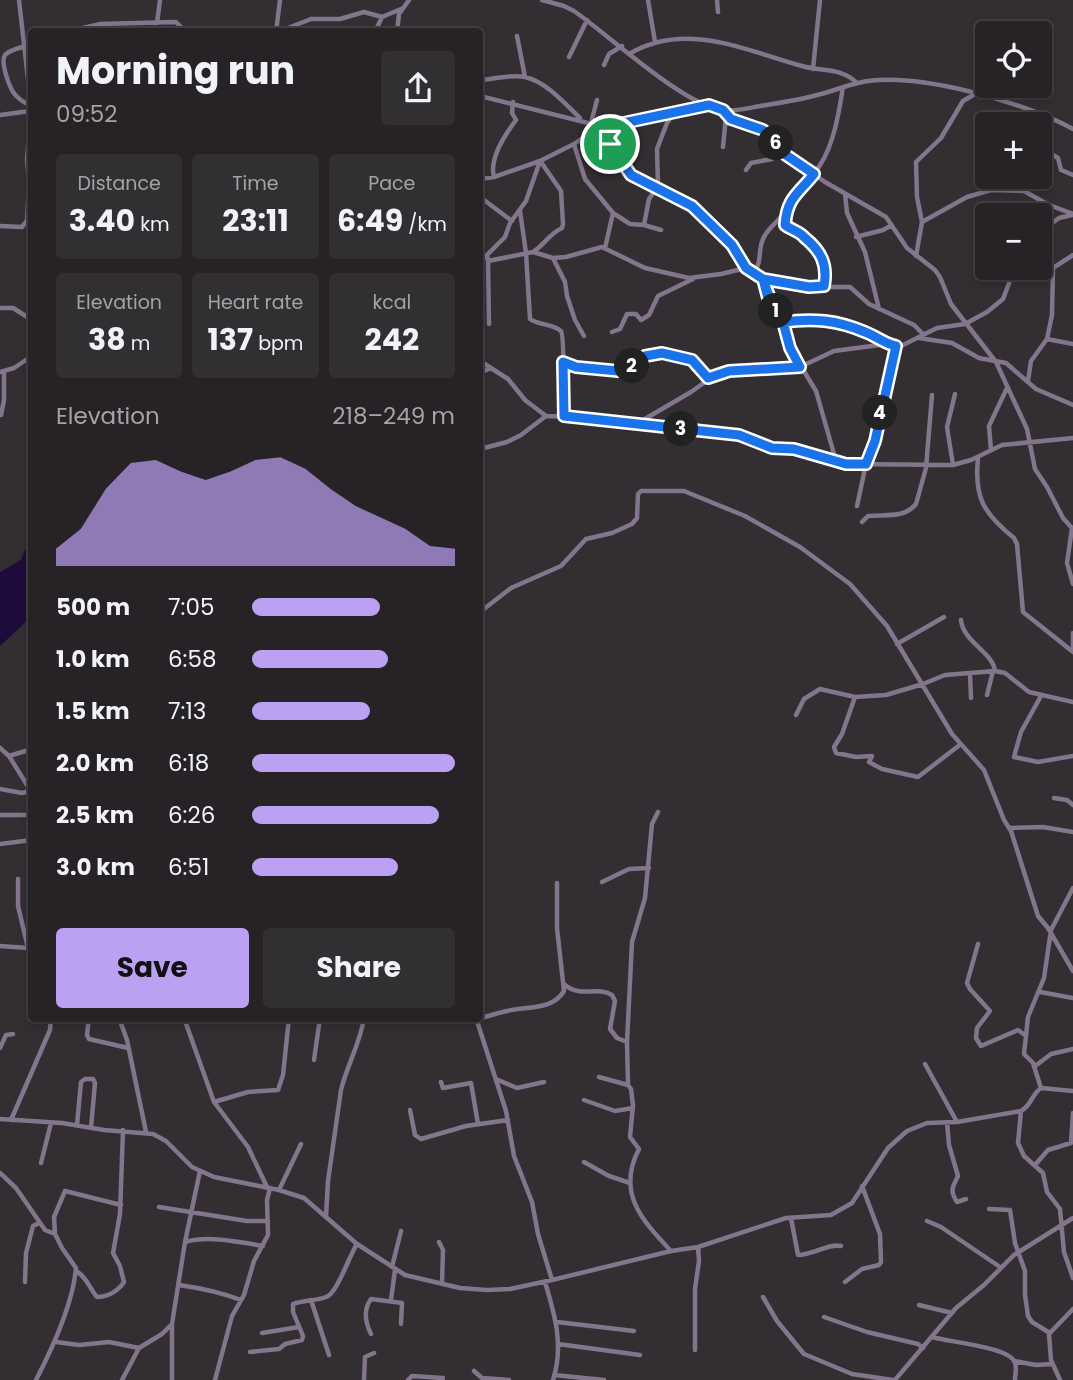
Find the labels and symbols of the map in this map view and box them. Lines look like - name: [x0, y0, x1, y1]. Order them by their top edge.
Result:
- pin: [580, 114, 640, 174]
- pin: 6: [758, 125, 794, 160]
- pin: 1: [758, 294, 794, 328]
- pin: 2: [614, 348, 650, 384]
- pin: 4: [862, 396, 898, 430]
- pin: 3: [664, 412, 698, 446]

